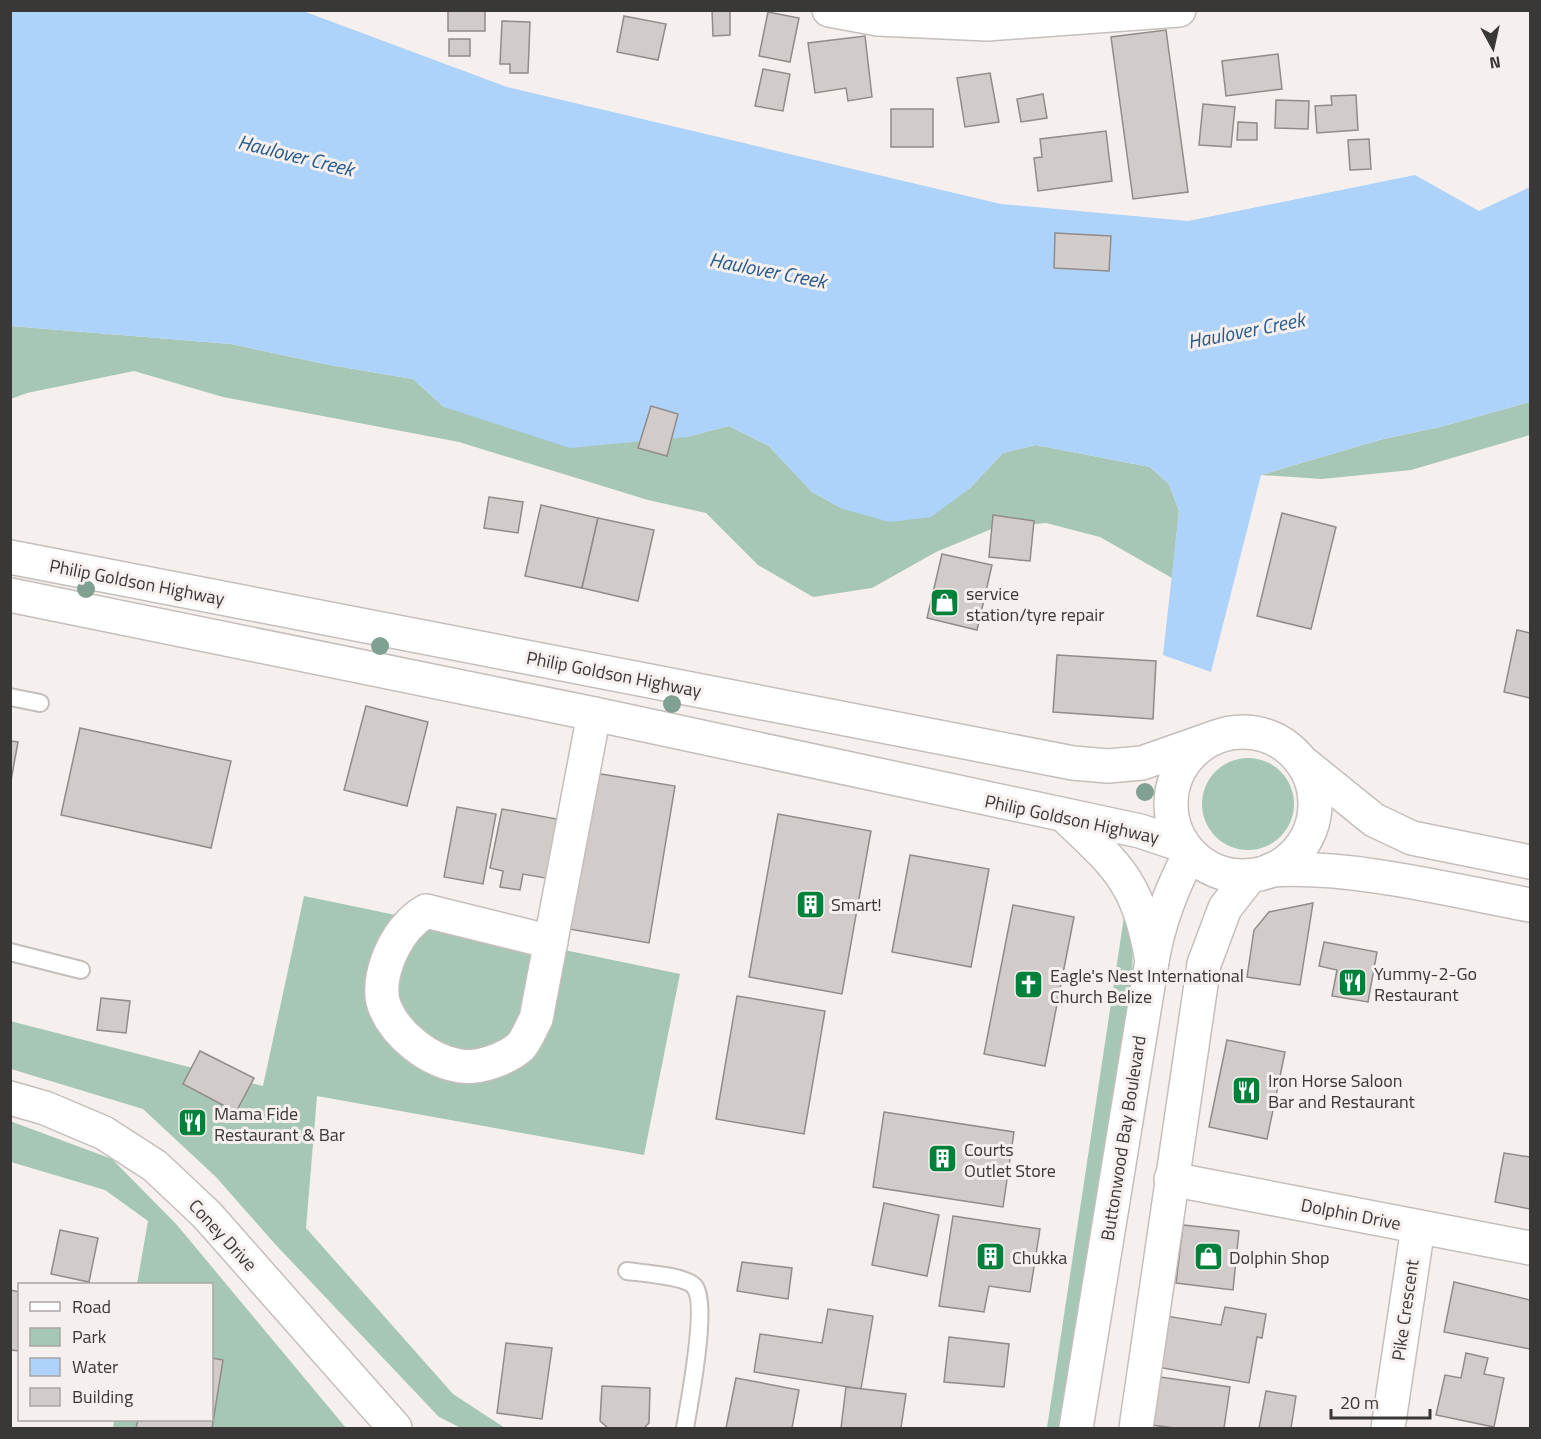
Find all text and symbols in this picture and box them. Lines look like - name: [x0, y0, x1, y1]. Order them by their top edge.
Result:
- north arrow: [1463, 18, 1523, 78]
- text: N: [1488, 50, 1502, 76]
- water label: Haulover Creek: [235, 126, 359, 185]
- water label: Haulover Creek: [707, 243, 831, 297]
- water label: Haulover Creek: [1185, 303, 1309, 357]
- street label: Philip Goldson Highway: [47, 552, 227, 612]
- place label: service station/tyre repair: [966, 580, 1104, 628]
- shop icon: service station/tyre repair: [929, 587, 961, 619]
- street label: Philip Goldson Highway: [524, 644, 704, 704]
- street label: Philip Goldson Highway: [982, 787, 1162, 851]
- building icon: Smart!: [794, 888, 826, 920]
- place label: Smart!: [831, 891, 882, 918]
- place label: Yummy-2-Go Restaurant: [1374, 960, 1477, 1008]
- place label: Eagle's Nest International Church Belize: [1050, 962, 1244, 1010]
- restaurant icon: Yummy-2-Go Restaurant: [1337, 967, 1369, 999]
- church icon: Eagle's Nest International Church Belize: [1013, 969, 1045, 1001]
- street label: Buttonwood Bay Boulevard: [1093, 1033, 1153, 1243]
- place label: Iron Horse Saloon Bar and Restaurant: [1268, 1067, 1416, 1115]
- restaurant icon: Iron Horse Saloon Bar and Restaurant: [1231, 1074, 1263, 1106]
- place label: Mama Fide Restaurant & Bar: [214, 1100, 345, 1148]
- restaurant icon: Mama Fide Restaurant & Bar: [177, 1107, 209, 1139]
- place label: Courts Outlet Store: [964, 1136, 1056, 1184]
- building icon: Courts Outlet Store: [927, 1143, 959, 1175]
- street label: Dolphin Drive: [1299, 1191, 1403, 1237]
- street label: Coney Drive: [183, 1193, 263, 1277]
- building icon: Chukka: [975, 1241, 1007, 1273]
- shop icon: Dolphin Shop: [1192, 1241, 1224, 1273]
- place label: Chukka: [1012, 1244, 1067, 1271]
- place label: Dolphin Shop: [1229, 1244, 1329, 1271]
- street label: Pike Crescent: [1385, 1257, 1426, 1362]
- legend: [18, 1283, 213, 1421]
- text: Road: [72, 1293, 111, 1320]
- text: Park: [72, 1323, 107, 1350]
- text: Water: [72, 1353, 118, 1380]
- scale bar: [1331, 1382, 1430, 1420]
- text: Building: [72, 1383, 133, 1410]
- text: 20 m: [1340, 1389, 1379, 1416]

